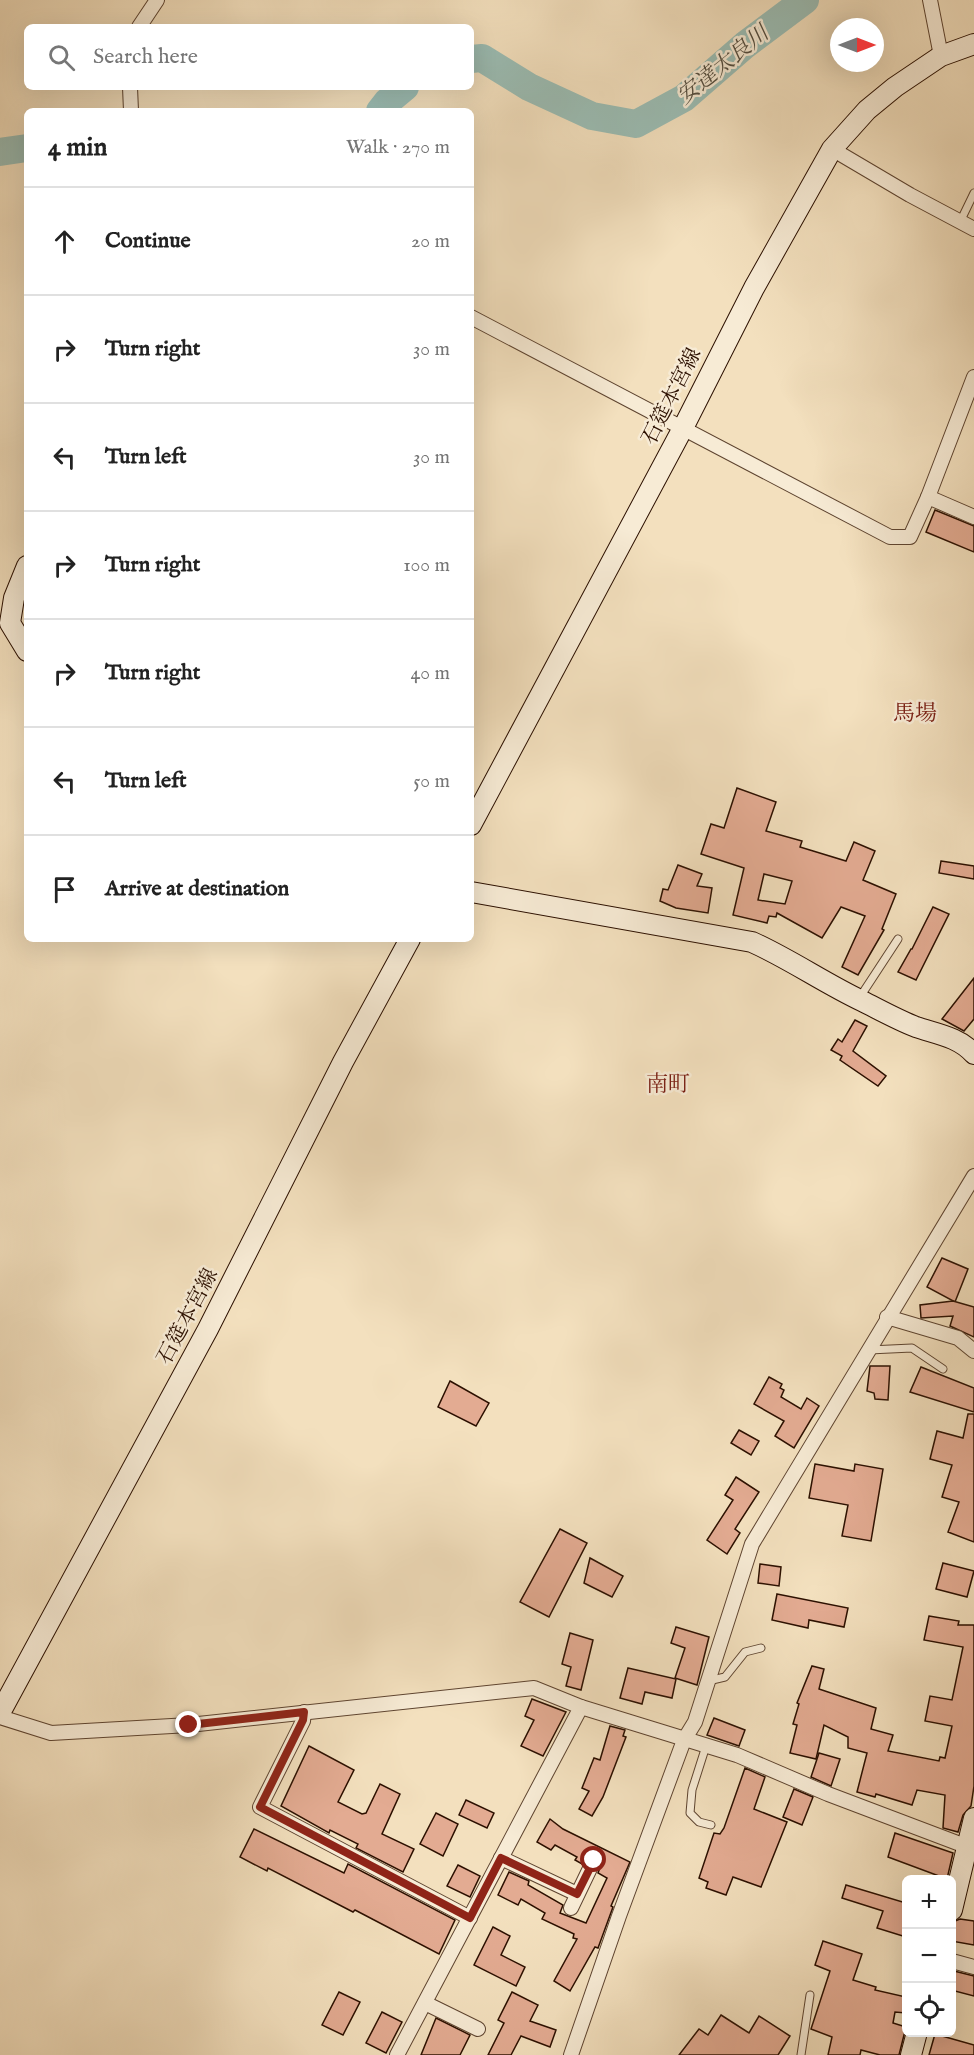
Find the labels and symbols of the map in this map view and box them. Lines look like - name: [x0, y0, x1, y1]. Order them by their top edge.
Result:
- north arrow: [830, 18, 884, 72]
- water label: 安達太良川: [672, 19, 776, 111]
- street label: 石筵本宮線: [636, 344, 708, 450]
- district label: 馬場: [893, 700, 937, 728]
- district label: 南町: [646, 1071, 690, 1099]
- street label: 石筵本宮線: [152, 1264, 225, 1369]
- route end: [175, 1711, 201, 1737]
- route start: [580, 1846, 606, 1872]

